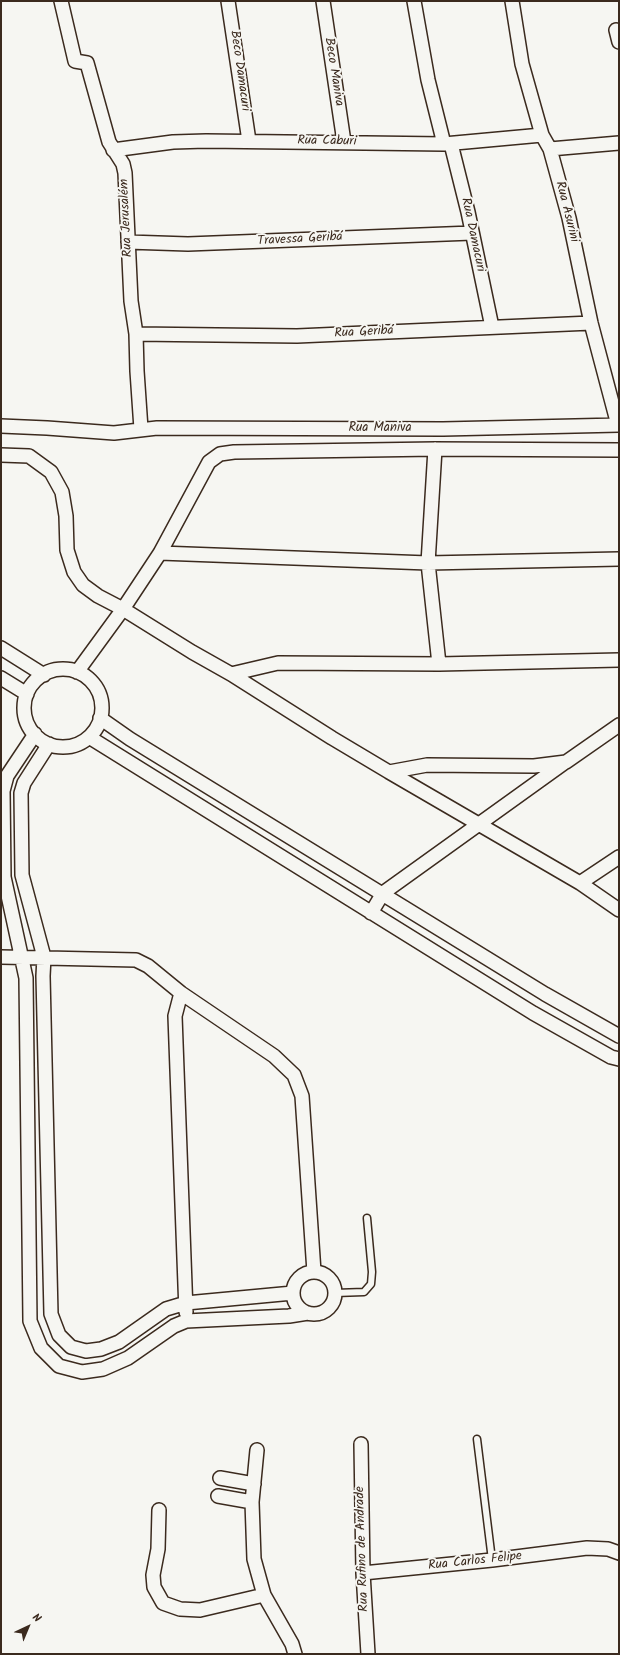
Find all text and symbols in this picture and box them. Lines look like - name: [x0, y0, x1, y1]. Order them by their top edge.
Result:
- street label: Beco Damacuri: [226, 30, 252, 112]
- street label: Beco Maniva: [320, 37, 346, 107]
- street label: Rua Caburi: [297, 134, 357, 150]
- street label: Rua Jerusalém: [117, 178, 137, 258]
- street label: Rua Asurini: [551, 180, 581, 244]
- street label: Rua Damacuri: [457, 196, 487, 274]
- street label: Travessa Geribá: [257, 230, 343, 250]
- street label: Rua Geribá: [334, 324, 394, 342]
- street label: Rua Maniva: [348, 421, 412, 437]
- street label: Rua Rufino de Andrade: [353, 1486, 373, 1612]
- street label: Rua Carlos Felipe: [427, 1549, 523, 1575]
- north arrow: [8, 1607, 48, 1647]
- text: N: [28, 1609, 45, 1627]

